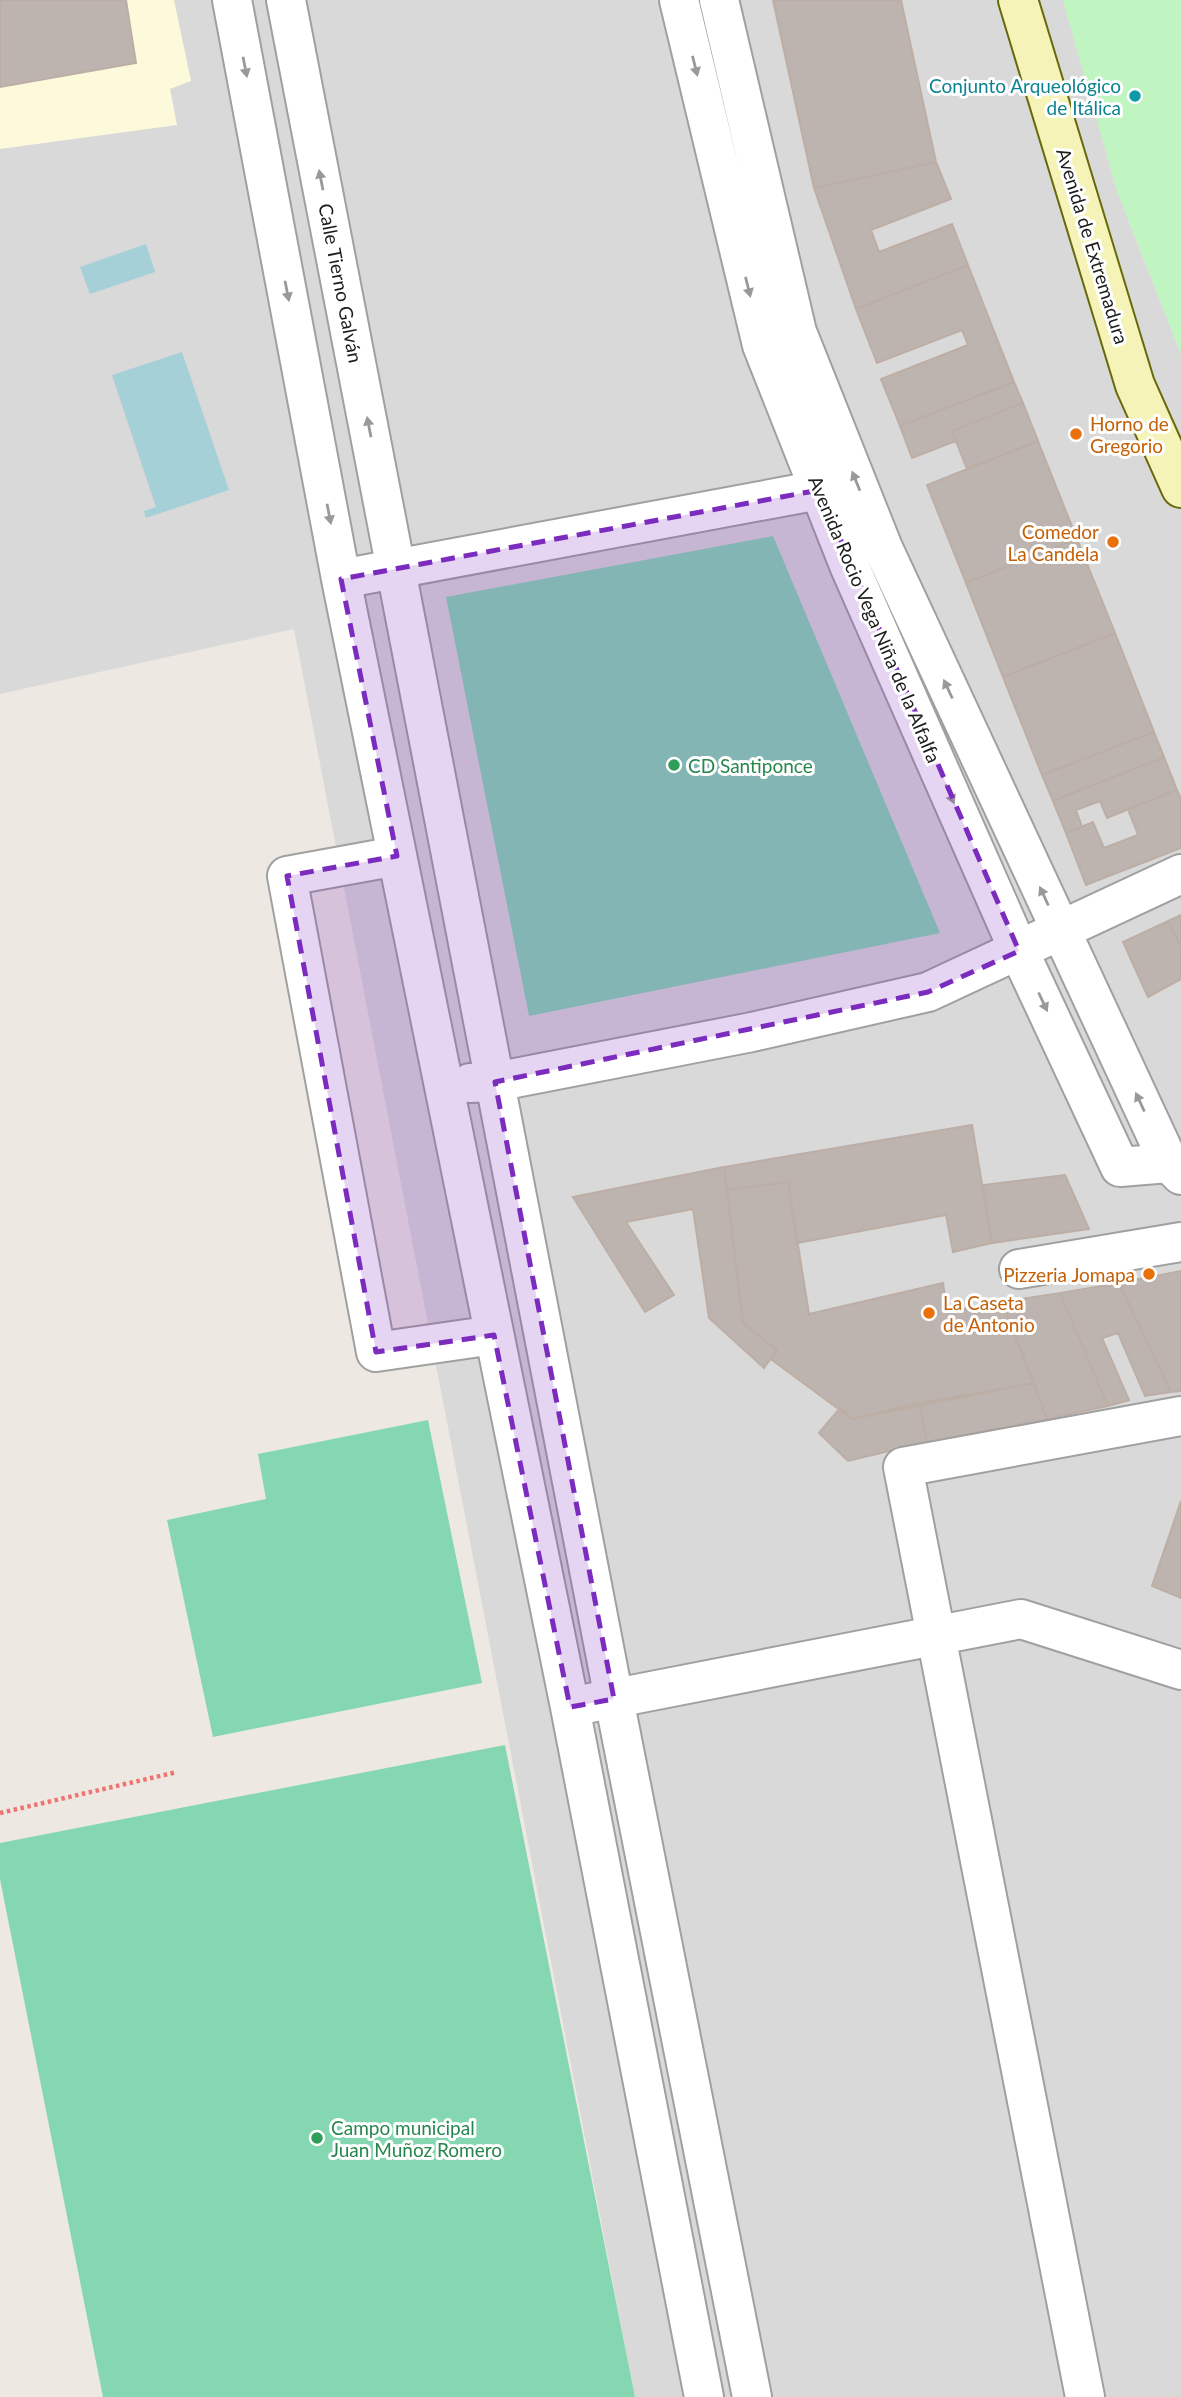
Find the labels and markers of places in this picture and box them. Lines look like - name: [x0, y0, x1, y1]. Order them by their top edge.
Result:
- place label: Conjunto Arqueológico de Itálica: [929, 74, 1121, 119]
- marker: Conjunto Arqueológico de Itálica: [1127, 88, 1143, 104]
- place label: Horno de Gregorio: [1090, 412, 1169, 457]
- marker: Horno de Gregorio: [1068, 426, 1084, 442]
- place label: Comedor La Candela: [1008, 520, 1099, 565]
- marker: Comedor La Candela: [1105, 534, 1121, 550]
- place label: CD Santiponce: [688, 754, 813, 777]
- marker: CD Santiponce: [666, 757, 682, 773]
- place label: Pizzeria Jomapa: [1003, 1263, 1135, 1286]
- marker: Pizzeria Jomapa: [1141, 1266, 1157, 1282]
- place label: La Caseta de Antonio: [943, 1291, 1035, 1336]
- marker: La Caseta de Antonio: [921, 1305, 937, 1321]
- place label: Campo municipal Juan Muñoz Romero: [331, 2116, 502, 2161]
- marker: Campo municipal Juan Muñoz Romero: [309, 2130, 325, 2146]

